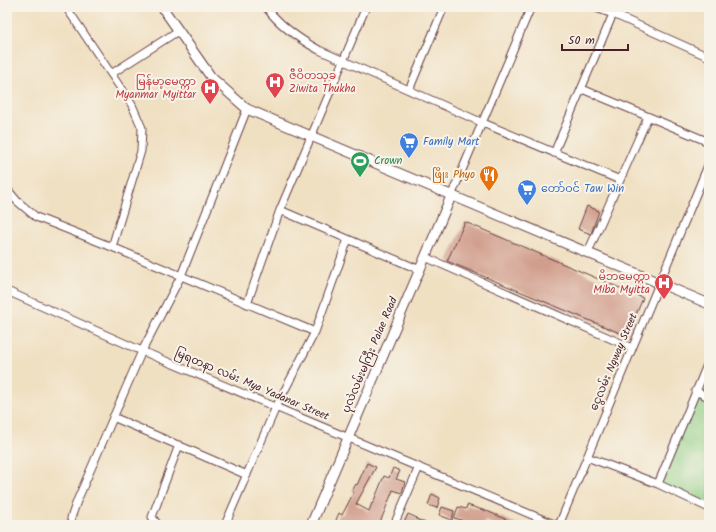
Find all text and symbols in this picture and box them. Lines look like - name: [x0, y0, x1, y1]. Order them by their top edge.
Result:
- scale bar: [562, 26, 628, 52]
- text: 50 m: [568, 31, 595, 50]
- place label: ဇီဝိတသုခ Ziwita Thukha: [289, 67, 356, 98]
- hospital icon: ဇီဝိတသုခ Ziwita Thukha: [264, 71, 286, 99]
- place label: မြန်မာ့မေတ္တာ Myanmar Myittar: [115, 73, 197, 104]
- hospital icon: မြန်မာ့မေတ္တာ Myanmar Myittar: [199, 77, 221, 105]
- supermarket icon: Family Mart: [398, 131, 420, 159]
- place label: Family Mart: [423, 133, 480, 151]
- sports icon: Crown: [349, 150, 371, 178]
- place label: Crown: [374, 152, 403, 170]
- restaurant icon: ဖြိုး Phyo: [478, 164, 500, 192]
- place label: ဖြိုး Phyo: [432, 166, 475, 184]
- supermarket icon: တော်ဝင် Taw Win: [516, 178, 538, 206]
- place label: တော်ဝင် Taw Win: [541, 180, 624, 198]
- place label: မိဘမေတ္တာ Miba Myitta: [593, 268, 650, 299]
- hospital icon: မိဘမေတ္တာ Miba Myitta: [653, 272, 675, 300]
- street label: ပုလဲလမ်းမကြီး Palae Road: [337, 294, 403, 416]
- street label: ငွေလမ်း Ngway Street: [585, 310, 643, 414]
- street label: မြရတနာ လမ်း Mya Yadanar Street: [172, 344, 333, 426]

